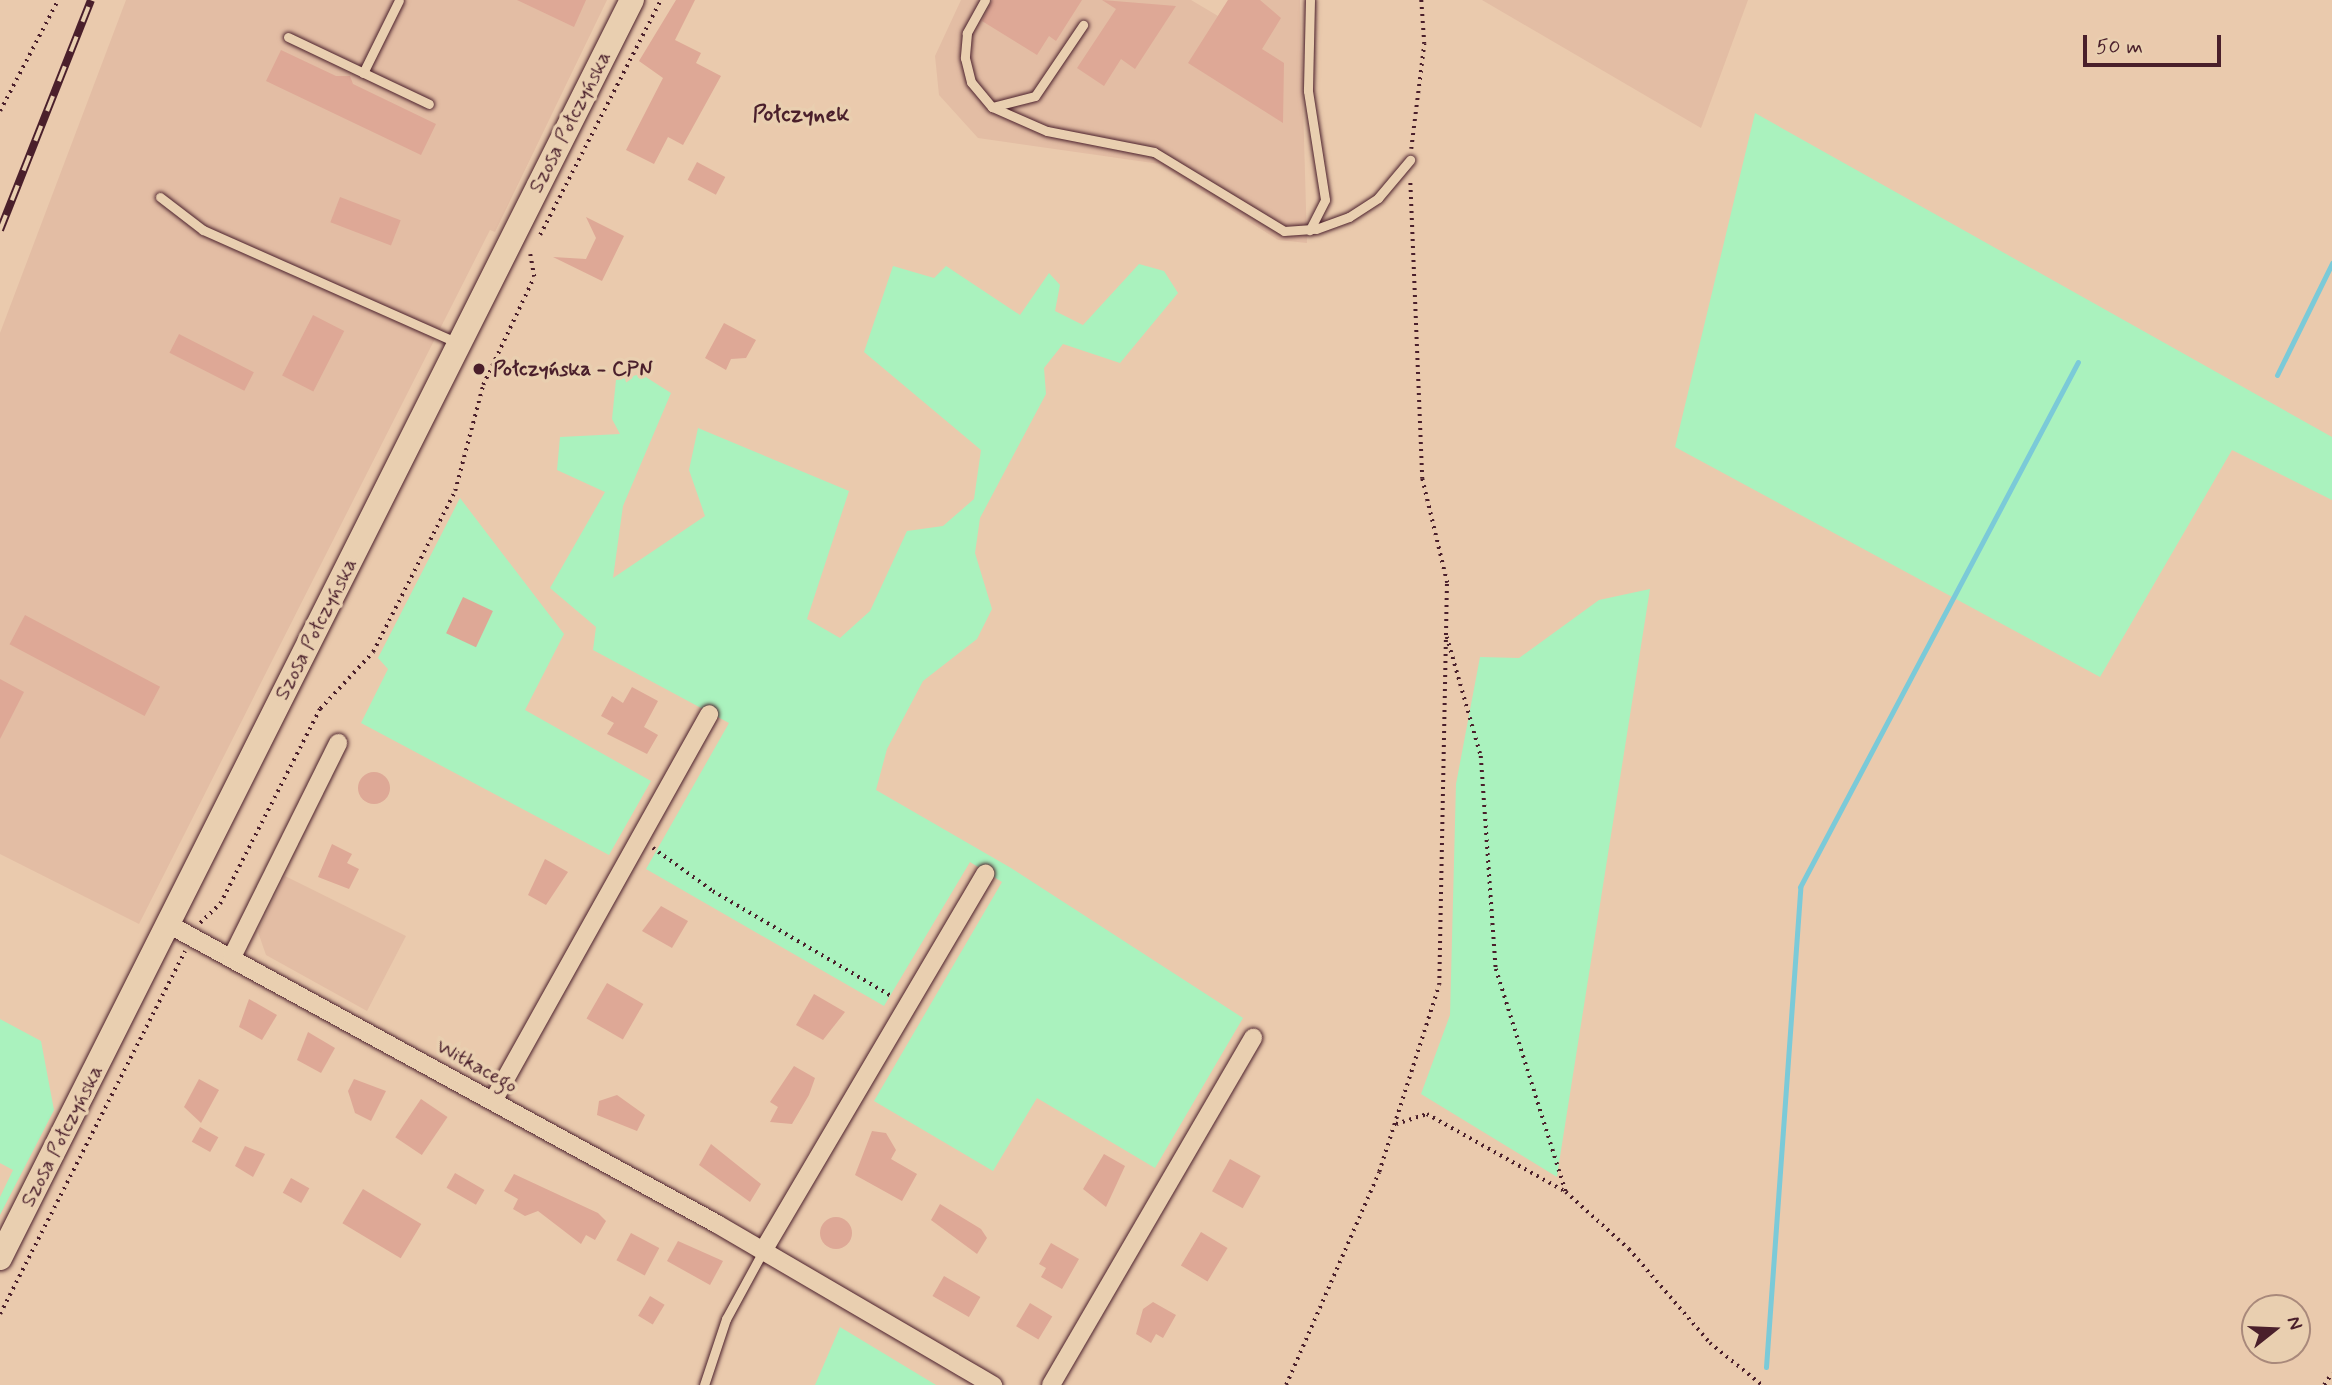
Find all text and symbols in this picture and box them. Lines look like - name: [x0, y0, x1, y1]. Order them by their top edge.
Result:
- scale bar: [2087, 21, 2225, 65]
- text: 50 m: [2096, 33, 2143, 61]
- street label: Szosa Połczyńska: [524, 48, 616, 196]
- district label: Połczynek: [753, 101, 849, 129]
- place label: Połczyńska - CPN: [493, 356, 652, 382]
- marker: Połczyńska - CPN: [471, 361, 487, 377]
- street label: Szosa Połczyńska: [270, 555, 362, 703]
- street label: Witkacego: [432, 1033, 522, 1099]
- street label: Szosa Połczyńska: [16, 1062, 108, 1210]
- north arrow: [2241, 1294, 2311, 1364]
- text: N: [2281, 1313, 2308, 1333]

